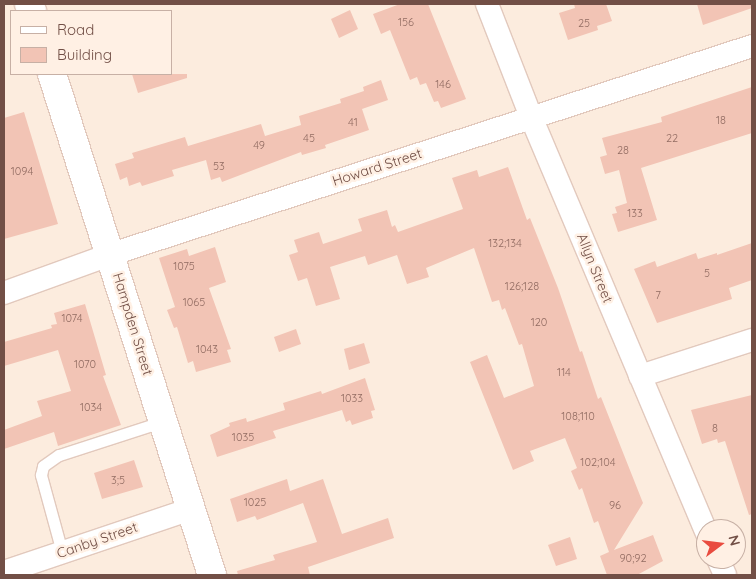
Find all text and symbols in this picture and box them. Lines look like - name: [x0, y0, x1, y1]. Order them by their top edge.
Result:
- legend: [10, 10, 172, 75]
- house number: 156: [398, 15, 414, 29]
- house number: 25: [578, 16, 590, 30]
- text: Road: [57, 20, 94, 39]
- text: Building: [57, 45, 112, 64]
- house number: 146: [435, 77, 451, 91]
- house number: 18: [716, 113, 726, 127]
- house number: 41: [348, 115, 358, 129]
- house number: 45: [303, 131, 315, 145]
- house number: 22: [666, 131, 678, 145]
- house number: 49: [253, 138, 265, 152]
- house number: 28: [617, 143, 629, 157]
- street label: Howard Street: [330, 145, 424, 189]
- house number: 53: [213, 159, 225, 173]
- house number: 1094: [11, 164, 33, 178]
- house number: 133: [627, 206, 643, 220]
- street label: Allyn Street: [573, 231, 617, 305]
- house number: 132;134: [488, 236, 522, 250]
- house number: 1075: [173, 259, 195, 273]
- house number: 5: [704, 266, 710, 280]
- street label: Hampden Street: [109, 271, 157, 377]
- house number: 126;128: [505, 279, 539, 293]
- house number: 7: [655, 288, 661, 302]
- house number: 1065: [183, 295, 205, 309]
- house number: 1074: [61, 311, 83, 325]
- house number: 120: [531, 315, 547, 329]
- house number: 1043: [196, 342, 218, 356]
- house number: 1070: [74, 357, 96, 371]
- house number: 114: [557, 365, 571, 379]
- house number: 1033: [341, 391, 363, 405]
- house number: 1034: [80, 400, 102, 414]
- house number: 108;110: [561, 409, 595, 423]
- house number: 8: [712, 421, 718, 435]
- house number: 1035: [232, 430, 254, 444]
- house number: 102;104: [580, 455, 616, 469]
- house number: 3;5: [111, 473, 125, 487]
- house number: 1025: [244, 495, 266, 509]
- house number: 96: [609, 498, 621, 512]
- street label: Canby Street: [54, 518, 140, 562]
- north arrow: [696, 519, 746, 569]
- text: N: [724, 533, 745, 548]
- house number: 90;92: [619, 551, 647, 565]

